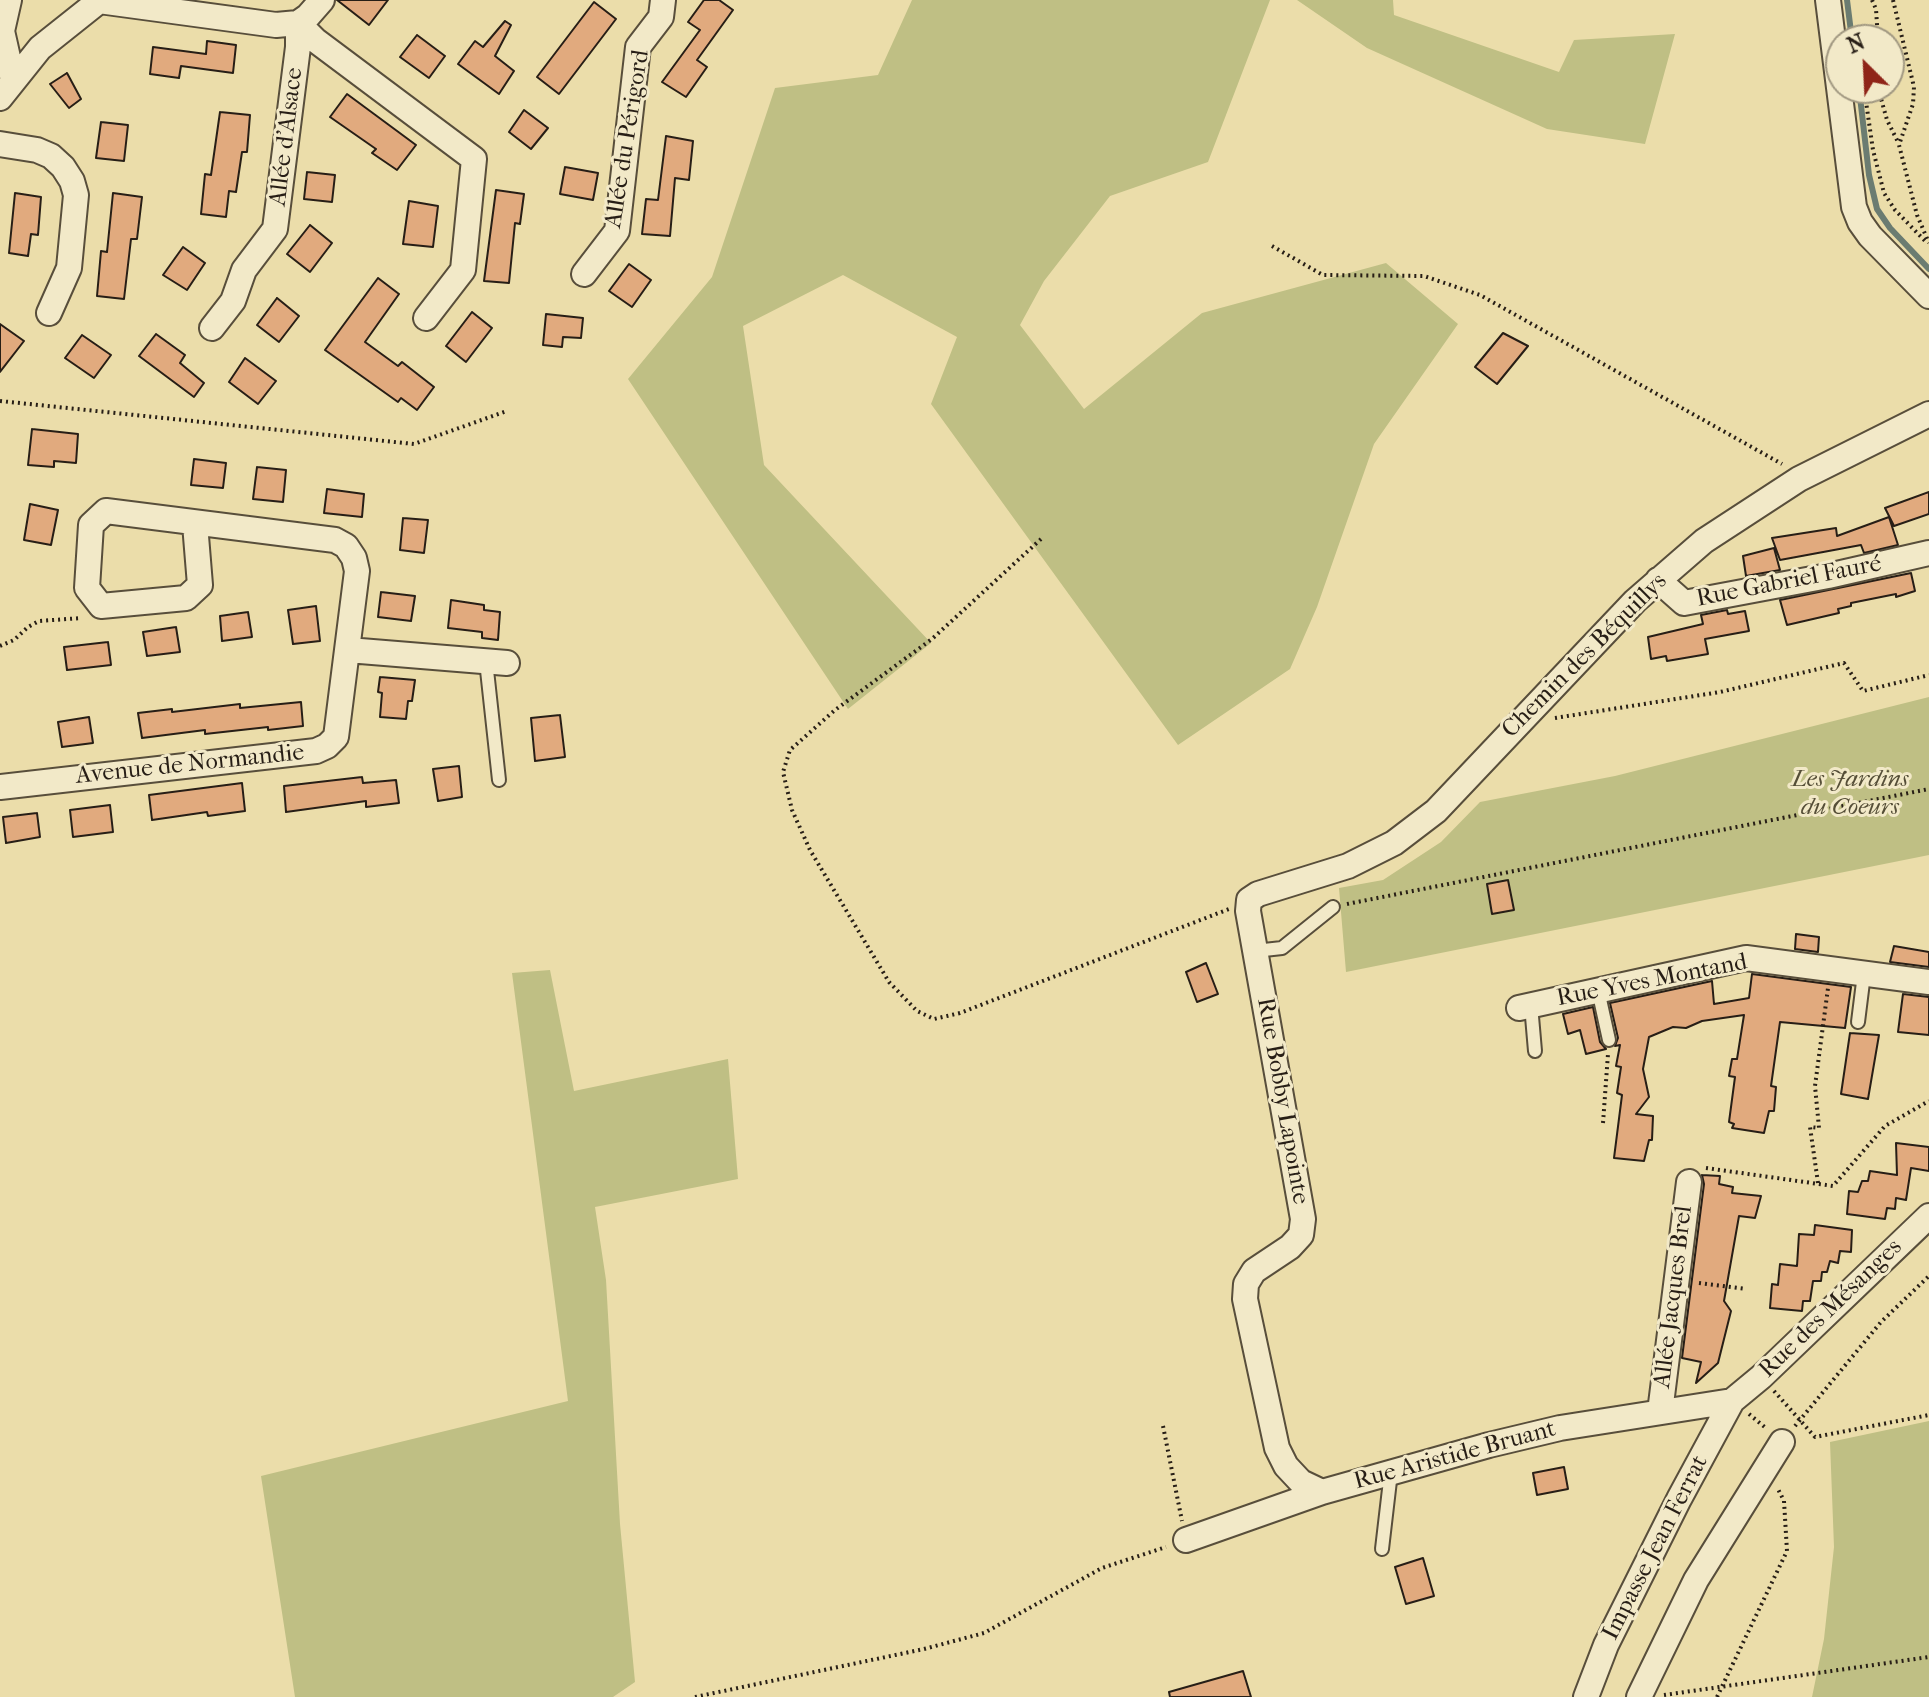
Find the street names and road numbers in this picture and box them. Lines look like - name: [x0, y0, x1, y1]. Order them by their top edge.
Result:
- street label: Allée du Périgord: [600, 48, 656, 230]
- street label: Allée d'Alsace: [264, 66, 310, 208]
- street label: Rue Gabriel Fauré: [1694, 550, 1884, 614]
- street label: Chemin des Béquillys: [1497, 568, 1673, 744]
- street label: Avenue de Normandie: [74, 739, 306, 791]
- street label: Rue Yves Montand: [1554, 948, 1750, 1014]
- street label: Rue Bobby Lapointe: [1250, 995, 1314, 1207]
- street label: Allée Jacques Brel: [1649, 1204, 1699, 1390]
- street label: Rue des Mésanges: [1754, 1234, 1908, 1384]
- street label: Rue Aristide Bruant: [1351, 1415, 1559, 1497]
- street label: Impasse Jean Ferrat: [1597, 1451, 1715, 1645]

